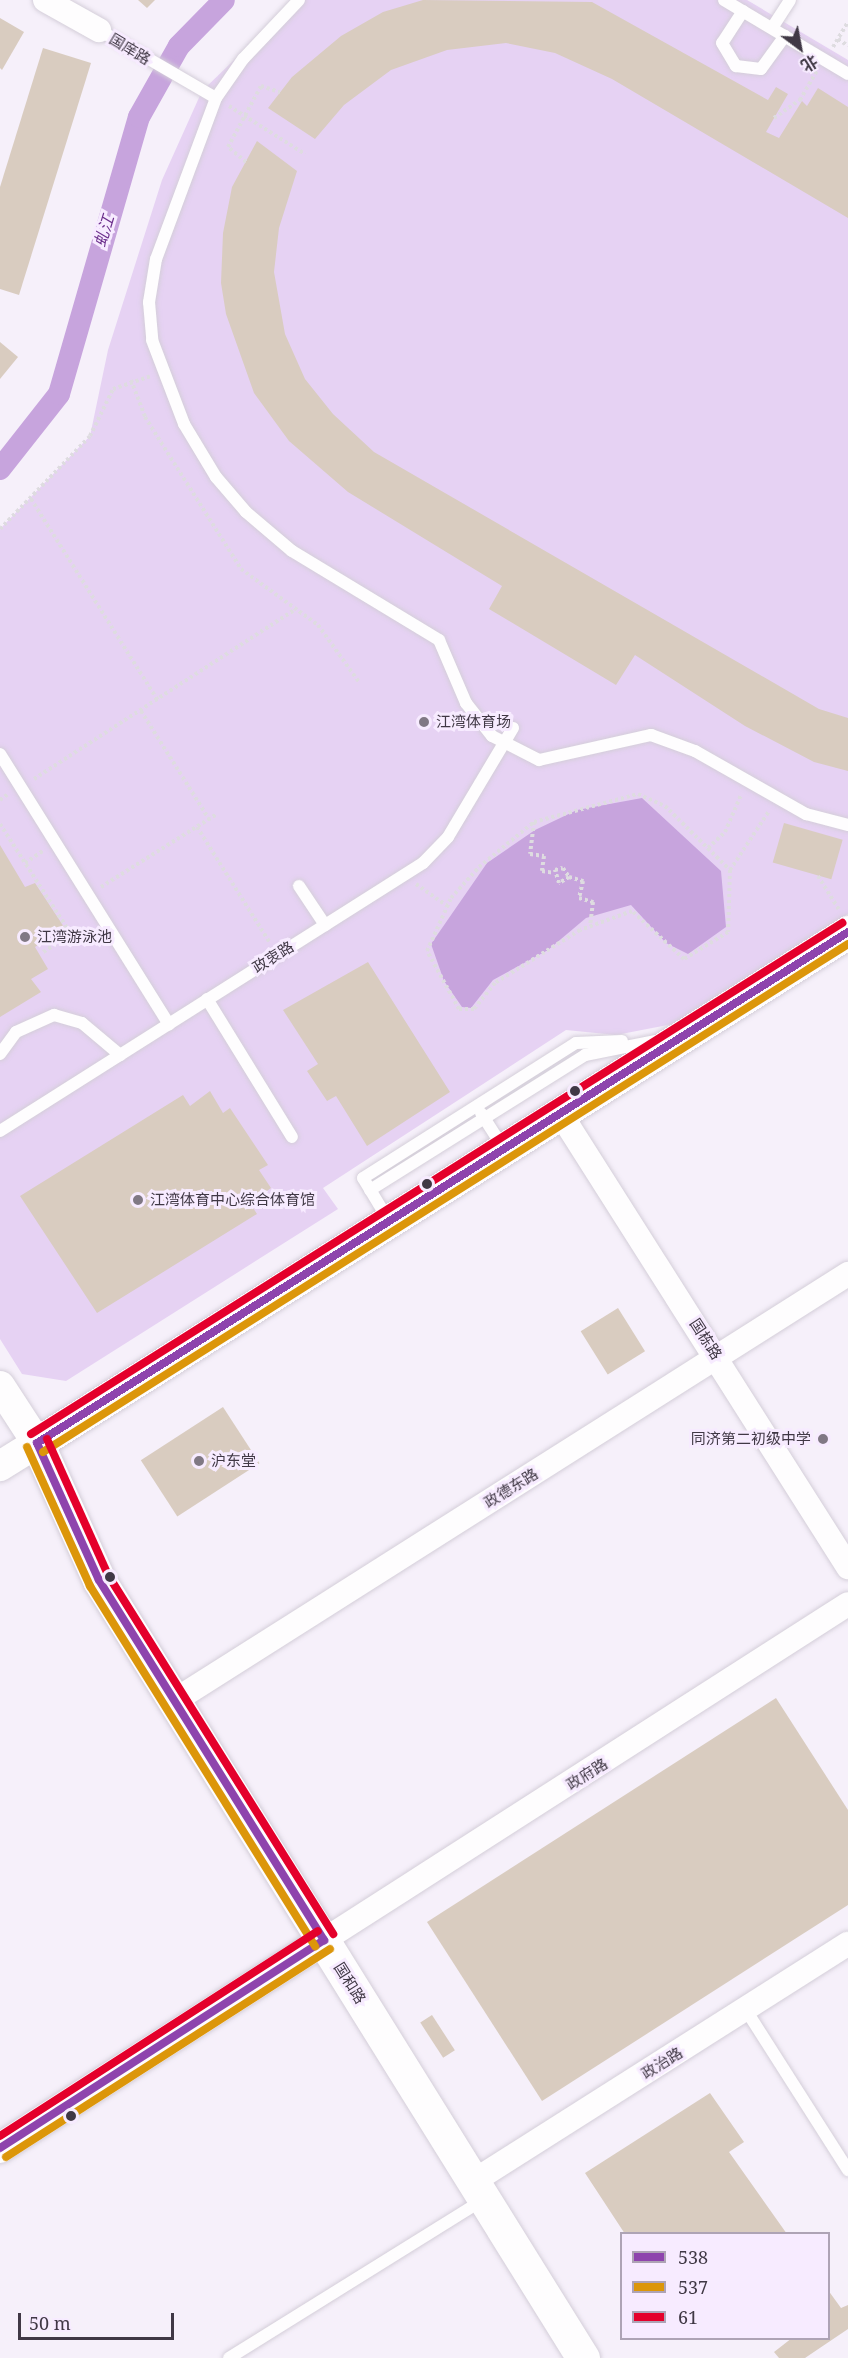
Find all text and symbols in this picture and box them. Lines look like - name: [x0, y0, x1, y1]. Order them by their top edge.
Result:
- north arrow: [770, 18, 830, 78]
- street label: 国庠路: [106, 30, 154, 68]
- text: 北: [797, 50, 822, 77]
- water label: 虬江: [90, 213, 118, 249]
- place label: 江湾体育场: [436, 713, 511, 731]
- marker: 江湾体育场: [417, 715, 431, 729]
- place label: 江湾游泳池: [37, 928, 112, 946]
- marker: 江湾游泳池: [18, 930, 32, 944]
- street label: 政衷路: [249, 937, 297, 977]
- unlabelled marker: [569, 1085, 581, 1097]
- unlabelled marker: [421, 1178, 433, 1190]
- place label: 江湾体育中心综合体育馆: [150, 1191, 315, 1209]
- marker: 江湾体育中心综合体育馆: [131, 1193, 145, 1207]
- street label: 国栋路: [686, 1315, 726, 1363]
- place label: 同济第二初级中学: [691, 1430, 811, 1448]
- marker: 同济第二初级中学: [816, 1432, 830, 1446]
- place label: 沪东堂: [211, 1452, 256, 1470]
- marker: 沪东堂: [192, 1454, 206, 1468]
- street label: 政德东路: [481, 1464, 541, 1512]
- unlabelled marker: [104, 1571, 116, 1583]
- street label: 政府路: [563, 1754, 611, 1794]
- street label: 国和路: [330, 1959, 370, 2007]
- street label: 政治路: [638, 2043, 686, 2083]
- unlabelled marker: [65, 2110, 77, 2122]
- legend: [620, 2232, 830, 2340]
- text: 538: [678, 2245, 708, 2269]
- text: 537: [678, 2275, 708, 2299]
- scale bar: [21, 2301, 177, 2339]
- text: 61: [678, 2305, 698, 2329]
- text: 50 m: [29, 2311, 71, 2335]

